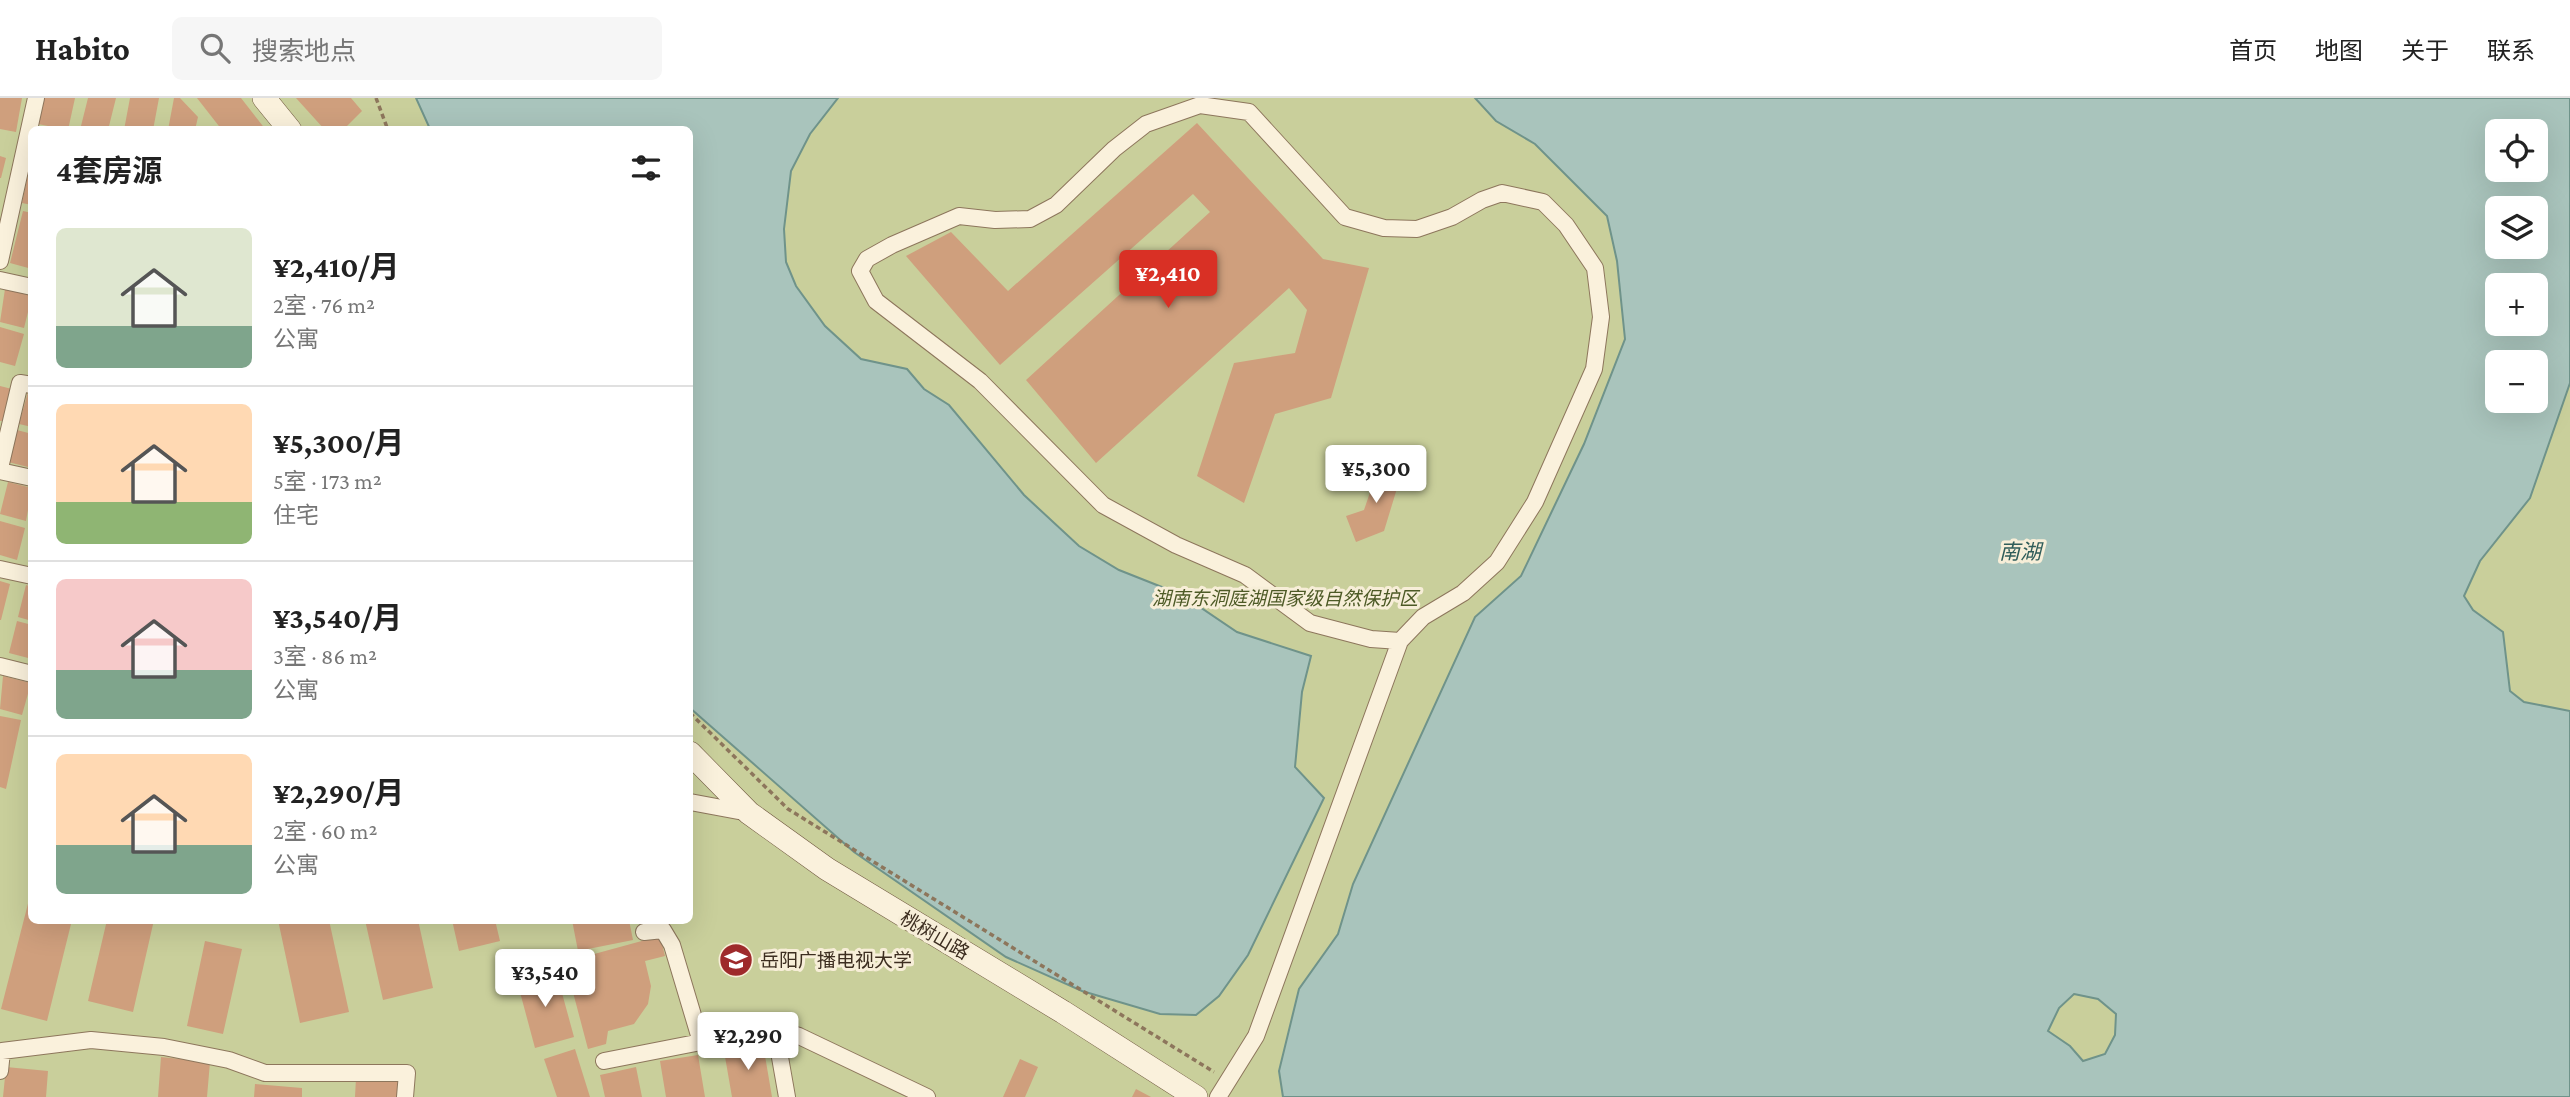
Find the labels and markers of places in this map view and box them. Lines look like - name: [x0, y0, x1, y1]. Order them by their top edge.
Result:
- pin: ¥2,410: [1111, 250, 1225, 310]
- pin: ¥5,300: [1319, 446, 1433, 505]
- school or university icon: 岳阳广播电视大学: [717, 941, 755, 979]
- pin: ¥3,540: [488, 950, 602, 1009]
- place label: 岳阳广播电视大学: [760, 950, 912, 971]
- pin: ¥2,290: [691, 1012, 805, 1072]

